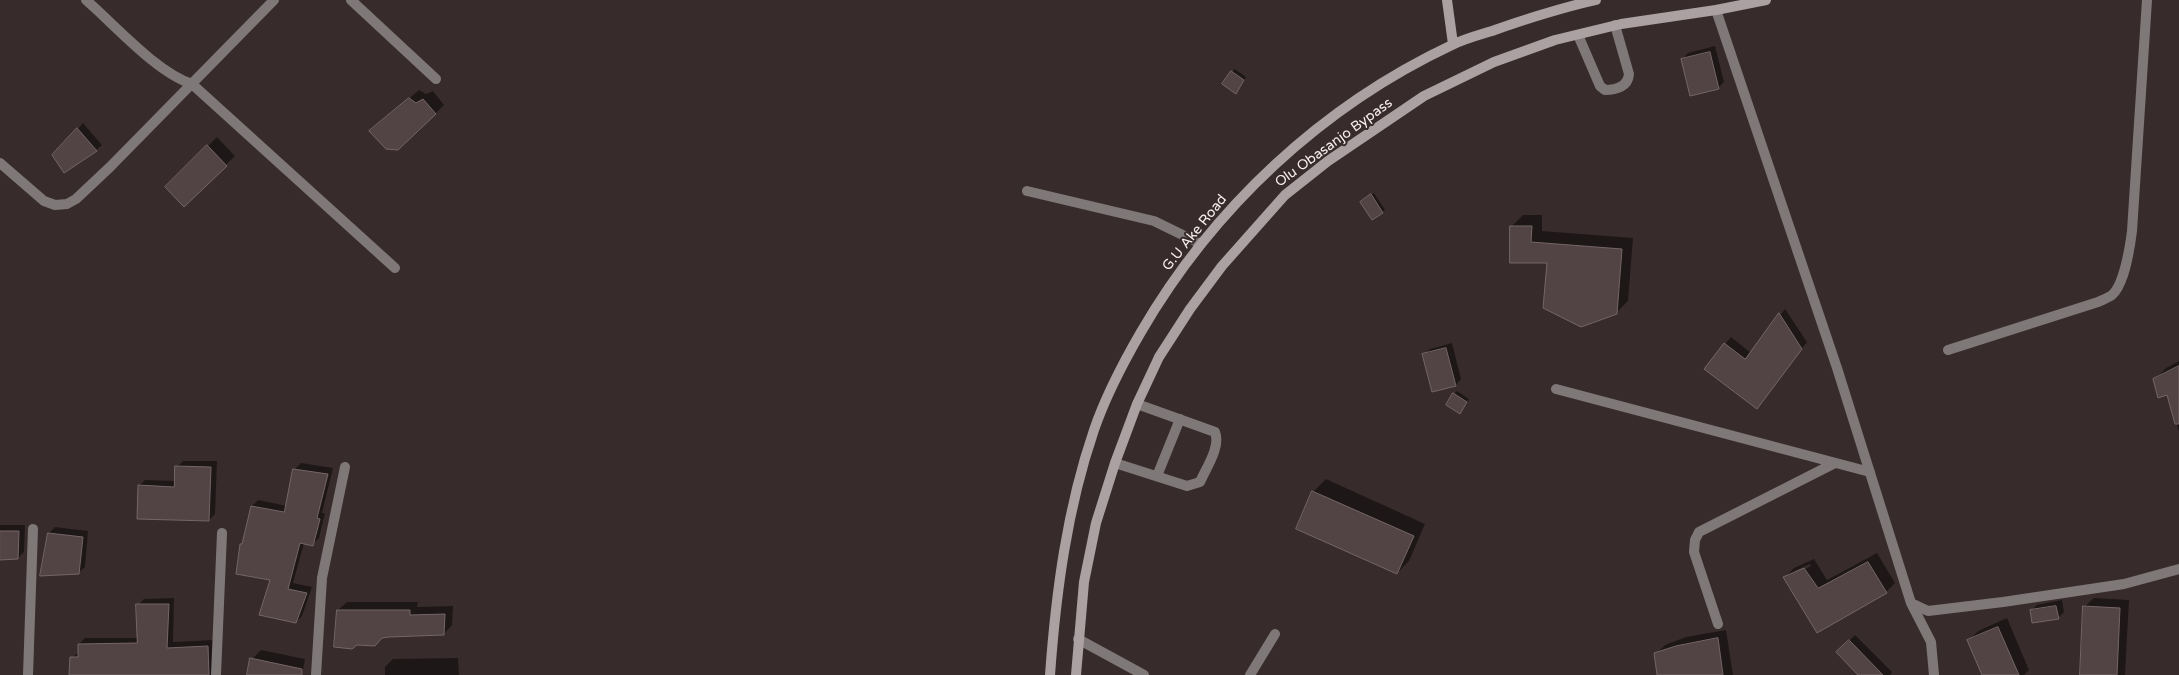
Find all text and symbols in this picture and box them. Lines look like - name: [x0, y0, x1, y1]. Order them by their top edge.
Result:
- street label: Olu Obasanjo Bypass: [1272, 95, 1396, 191]
- street label: G.U Ake Road: [1159, 192, 1231, 274]

